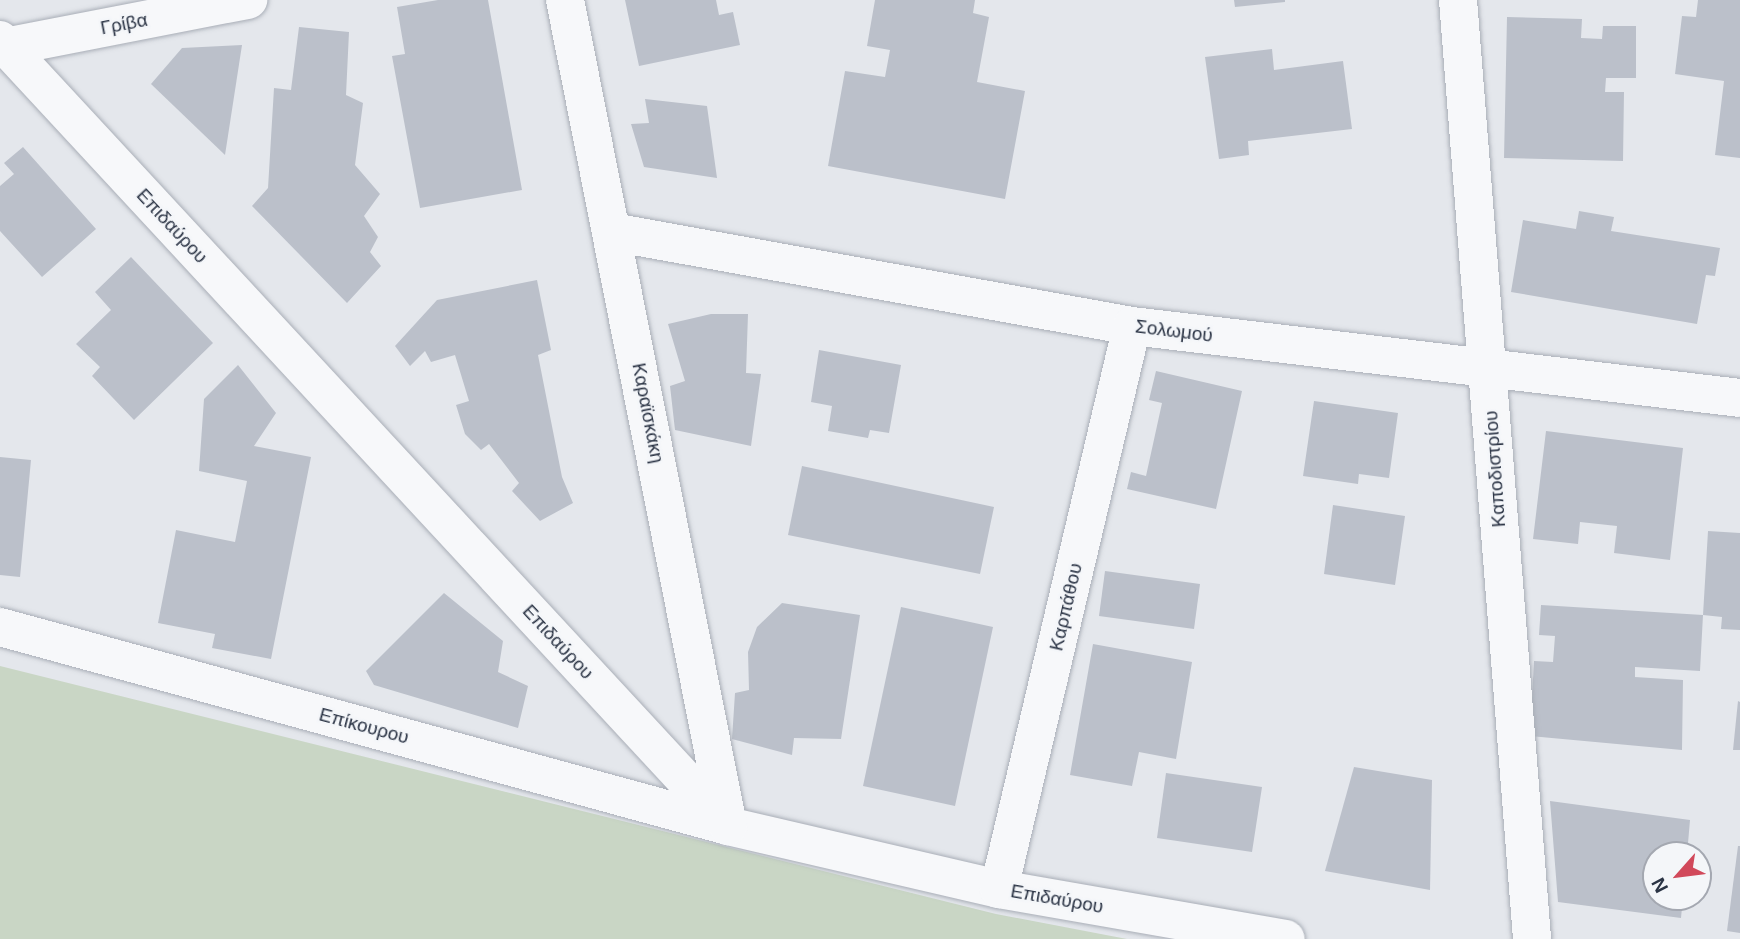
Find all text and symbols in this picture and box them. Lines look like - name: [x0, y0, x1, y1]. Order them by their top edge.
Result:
- street label: Γρίβα: [99, 8, 149, 40]
- street label: Επιδαύρου: [132, 184, 212, 268]
- street label: Σολωμού: [1134, 315, 1214, 347]
- street label: Καραϊσκάκη: [627, 361, 669, 465]
- street label: Καποδιστρίου: [1480, 410, 1510, 528]
- street label: Καρπάθου: [1045, 561, 1087, 653]
- street label: Επιδαύρου: [518, 600, 598, 684]
- street label: Επίκουρου: [317, 703, 411, 749]
- north arrow: [1642, 841, 1712, 911]
- text: N: [1647, 874, 1672, 896]
- street label: Επιδαύρου: [1009, 880, 1105, 918]

